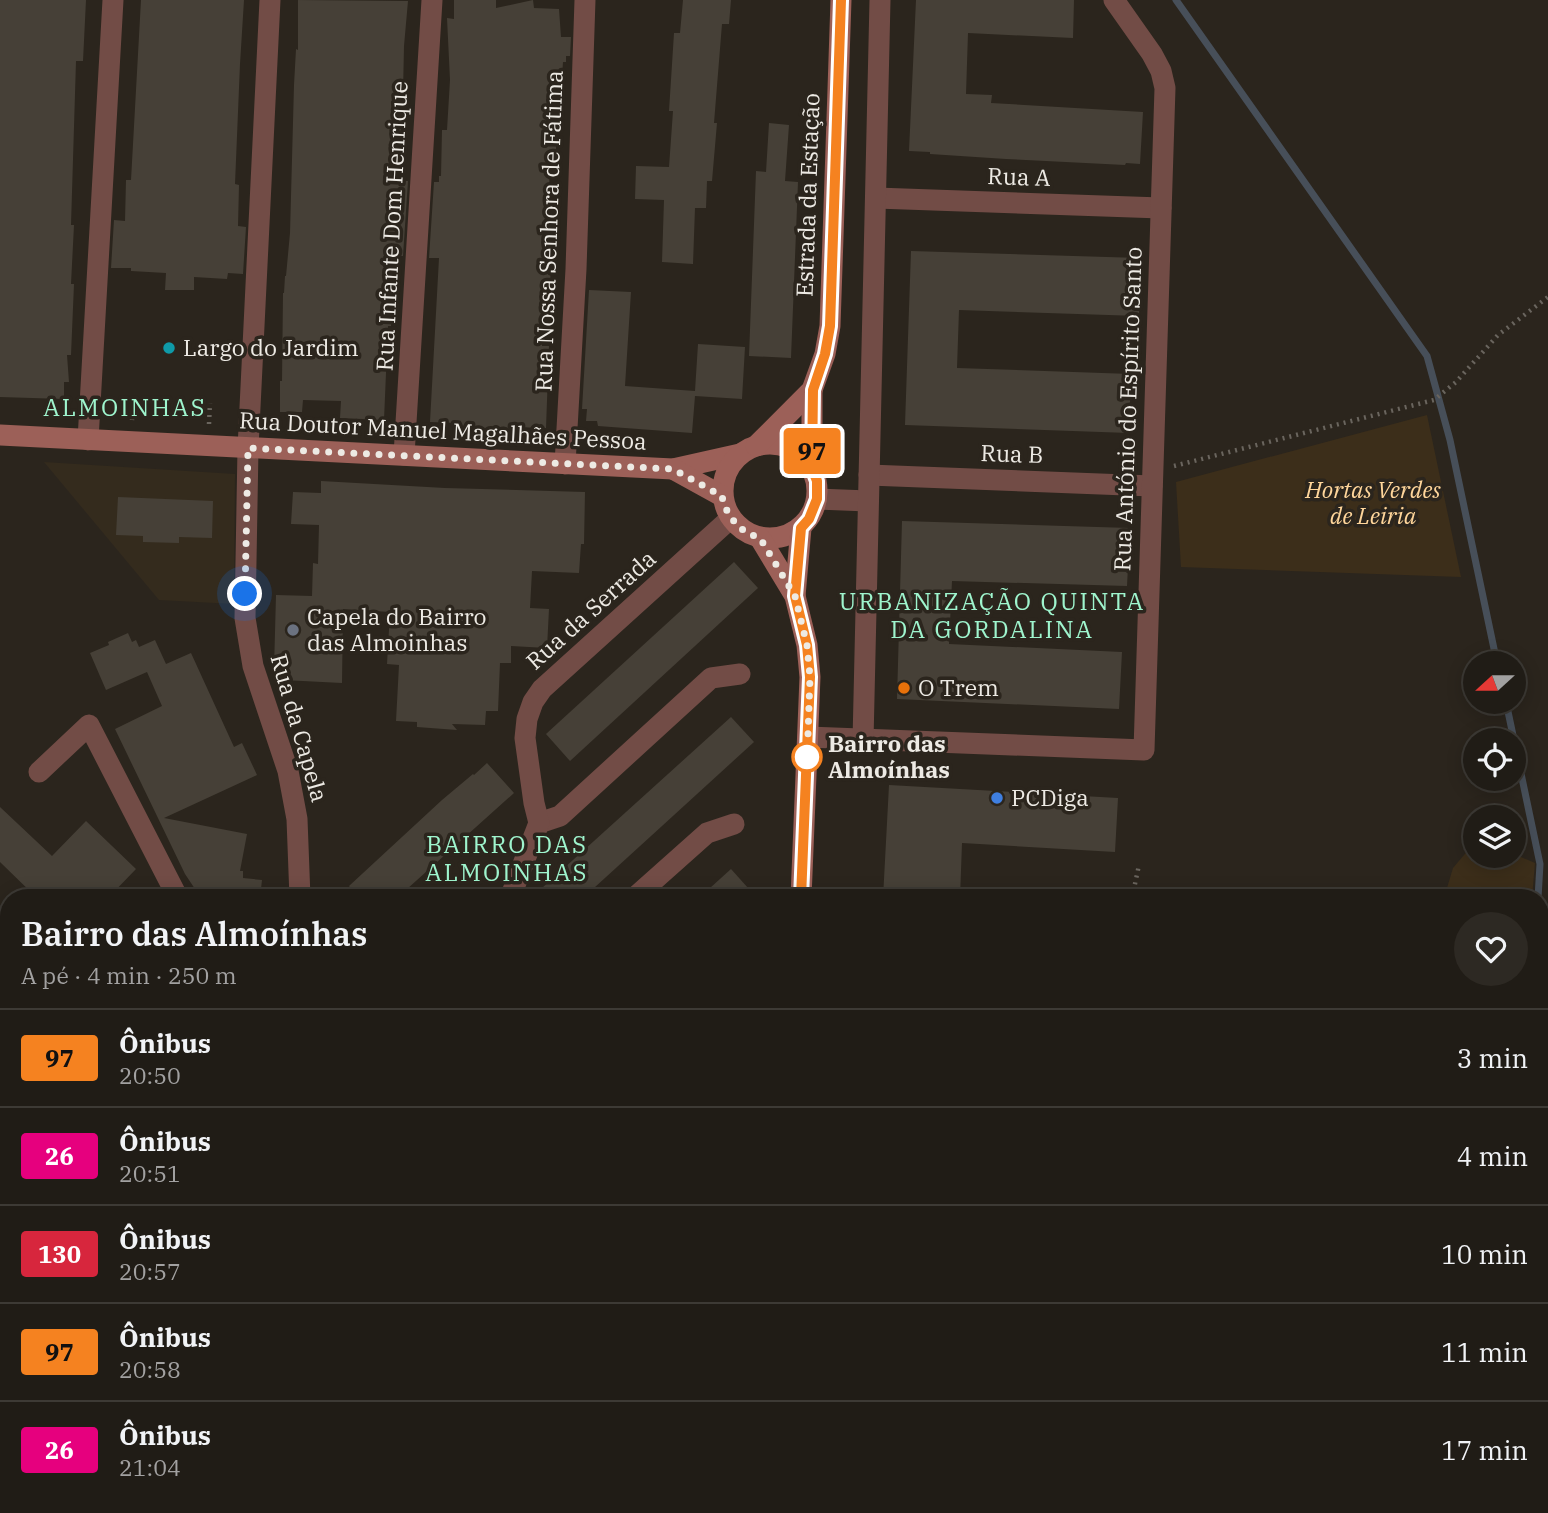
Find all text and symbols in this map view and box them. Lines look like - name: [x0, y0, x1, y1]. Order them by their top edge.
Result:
- street label: Rua Nossa Senhora de Fátima: [527, 70, 569, 392]
- street label: Rua Infante Dom Henrique: [368, 80, 414, 372]
- street label: Estrada da Estação: [788, 92, 826, 298]
- street label: Rua A: [987, 160, 1051, 192]
- street label: Rua António do Espírito Santo: [1106, 246, 1148, 572]
- place label: Largo do Jardim: [183, 332, 359, 362]
- marker: Largo do Jardim: [161, 340, 177, 356]
- district label: ALMOINHAS: [43, 391, 207, 423]
- street label: Rua Doutor Manuel Magalhães Pessoa: [238, 404, 648, 456]
- line badge: 97: [780, 428, 844, 474]
- text: 97: [798, 435, 826, 467]
- street label: Rua B: [980, 437, 1044, 469]
- park label: Hortas Verdes de Leiria: [1304, 474, 1441, 530]
- street label: Rua da Serrada: [519, 543, 662, 676]
- your location: [227, 576, 262, 611]
- district label: URBANIZAÇÃO QUINTA DA GORDALINA: [839, 585, 1145, 645]
- place label: Capela do Bairro das Almoinhas: [307, 601, 487, 657]
- marker: Capela do Bairro das Almoinhas: [285, 622, 301, 638]
- street label: Rua da Capela: [264, 650, 335, 805]
- north arrow: [1463, 651, 1526, 714]
- map controls: [1463, 651, 1526, 868]
- place label: O Trem: [918, 672, 999, 702]
- marker: O Trem: [896, 680, 912, 696]
- place label: Bairro das Almoínhas: [828, 728, 950, 784]
- button: locate: [1463, 728, 1526, 791]
- marker: Bairro das Almoínhas: [792, 742, 822, 772]
- place label: PCDiga: [1011, 782, 1089, 812]
- marker: PCDiga: [989, 790, 1005, 806]
- button: layers: [1463, 805, 1526, 868]
- district label: BAIRRO DAS ALMOINHAS: [425, 828, 589, 888]
- text: Bairro das Almoínhas: [21, 912, 368, 955]
- button: heart: [1454, 912, 1528, 986]
- text: A pé · 4 min · 250 m: [21, 960, 237, 990]
- text: Ônibus: [119, 1026, 211, 1060]
- text: 3 min: [1457, 1041, 1528, 1075]
- text: 97: [45, 1042, 74, 1074]
- text: 20:50: [119, 1060, 181, 1090]
- text: Ônibus: [119, 1124, 211, 1158]
- text: 4 min: [1457, 1139, 1528, 1173]
- text: 26: [45, 1140, 74, 1172]
- text: 20:51: [119, 1158, 181, 1188]
- text: Ônibus: [119, 1222, 211, 1256]
- text: 10 min: [1441, 1237, 1528, 1271]
- text: 130: [38, 1238, 81, 1270]
- text: 20:57: [119, 1256, 181, 1286]
- text: Ônibus: [119, 1320, 211, 1354]
- text: 11 min: [1441, 1335, 1528, 1369]
- text: 97: [45, 1336, 74, 1368]
- text: 20:58: [119, 1354, 181, 1384]
- text: Ônibus: [119, 1418, 211, 1452]
- text: 17 min: [1441, 1433, 1528, 1467]
- text: 26: [45, 1434, 74, 1466]
- text: 21:04: [119, 1452, 181, 1482]

